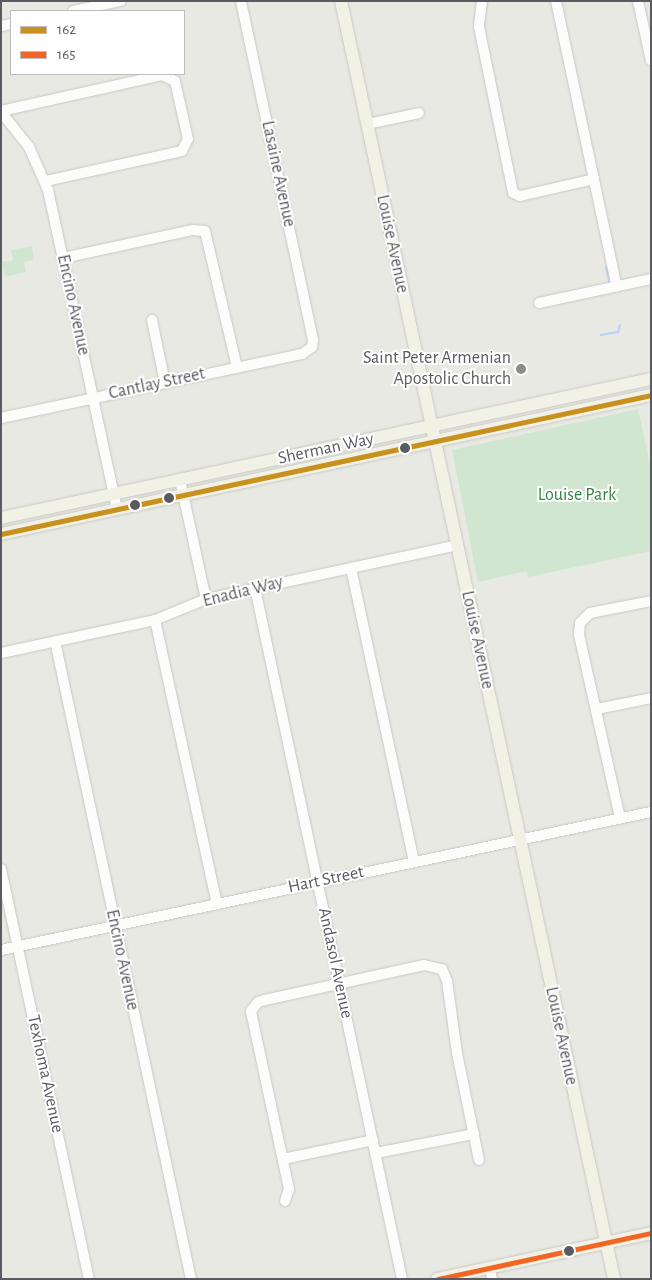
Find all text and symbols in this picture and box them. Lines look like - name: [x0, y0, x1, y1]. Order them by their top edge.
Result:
- legend: [10, 10, 185, 75]
- text: 162: [57, 22, 76, 37]
- text: 165: [57, 47, 75, 62]
- street label: Lasaine Avenue: [256, 119, 300, 229]
- street label: Louise Avenue: [371, 193, 413, 295]
- street label: Encino Avenue: [52, 253, 94, 357]
- place label: Saint Peter Armenian Apostolic Church: [363, 348, 511, 390]
- street label: Cantlay Street: [107, 363, 207, 405]
- marker: Saint Peter Armenian Apostolic Church: [515, 363, 527, 375]
- street label: Sherman Way: [276, 428, 376, 470]
- unlabelled marker: [400, 443, 410, 453]
- park label: Louise Park: [538, 484, 616, 506]
- unlabelled marker: [164, 493, 174, 503]
- unlabelled marker: [130, 500, 140, 510]
- street label: Enadia Way: [201, 572, 285, 612]
- street label: Louise Avenue: [456, 589, 498, 691]
- street label: Hart Street: [286, 861, 366, 899]
- street label: Andasol Avenue: [313, 906, 357, 1020]
- street label: Encino Avenue: [101, 908, 143, 1012]
- street label: Louise Avenue: [540, 985, 582, 1087]
- street label: Texhoma Avenue: [22, 1013, 68, 1135]
- unlabelled marker: [564, 1246, 574, 1256]

